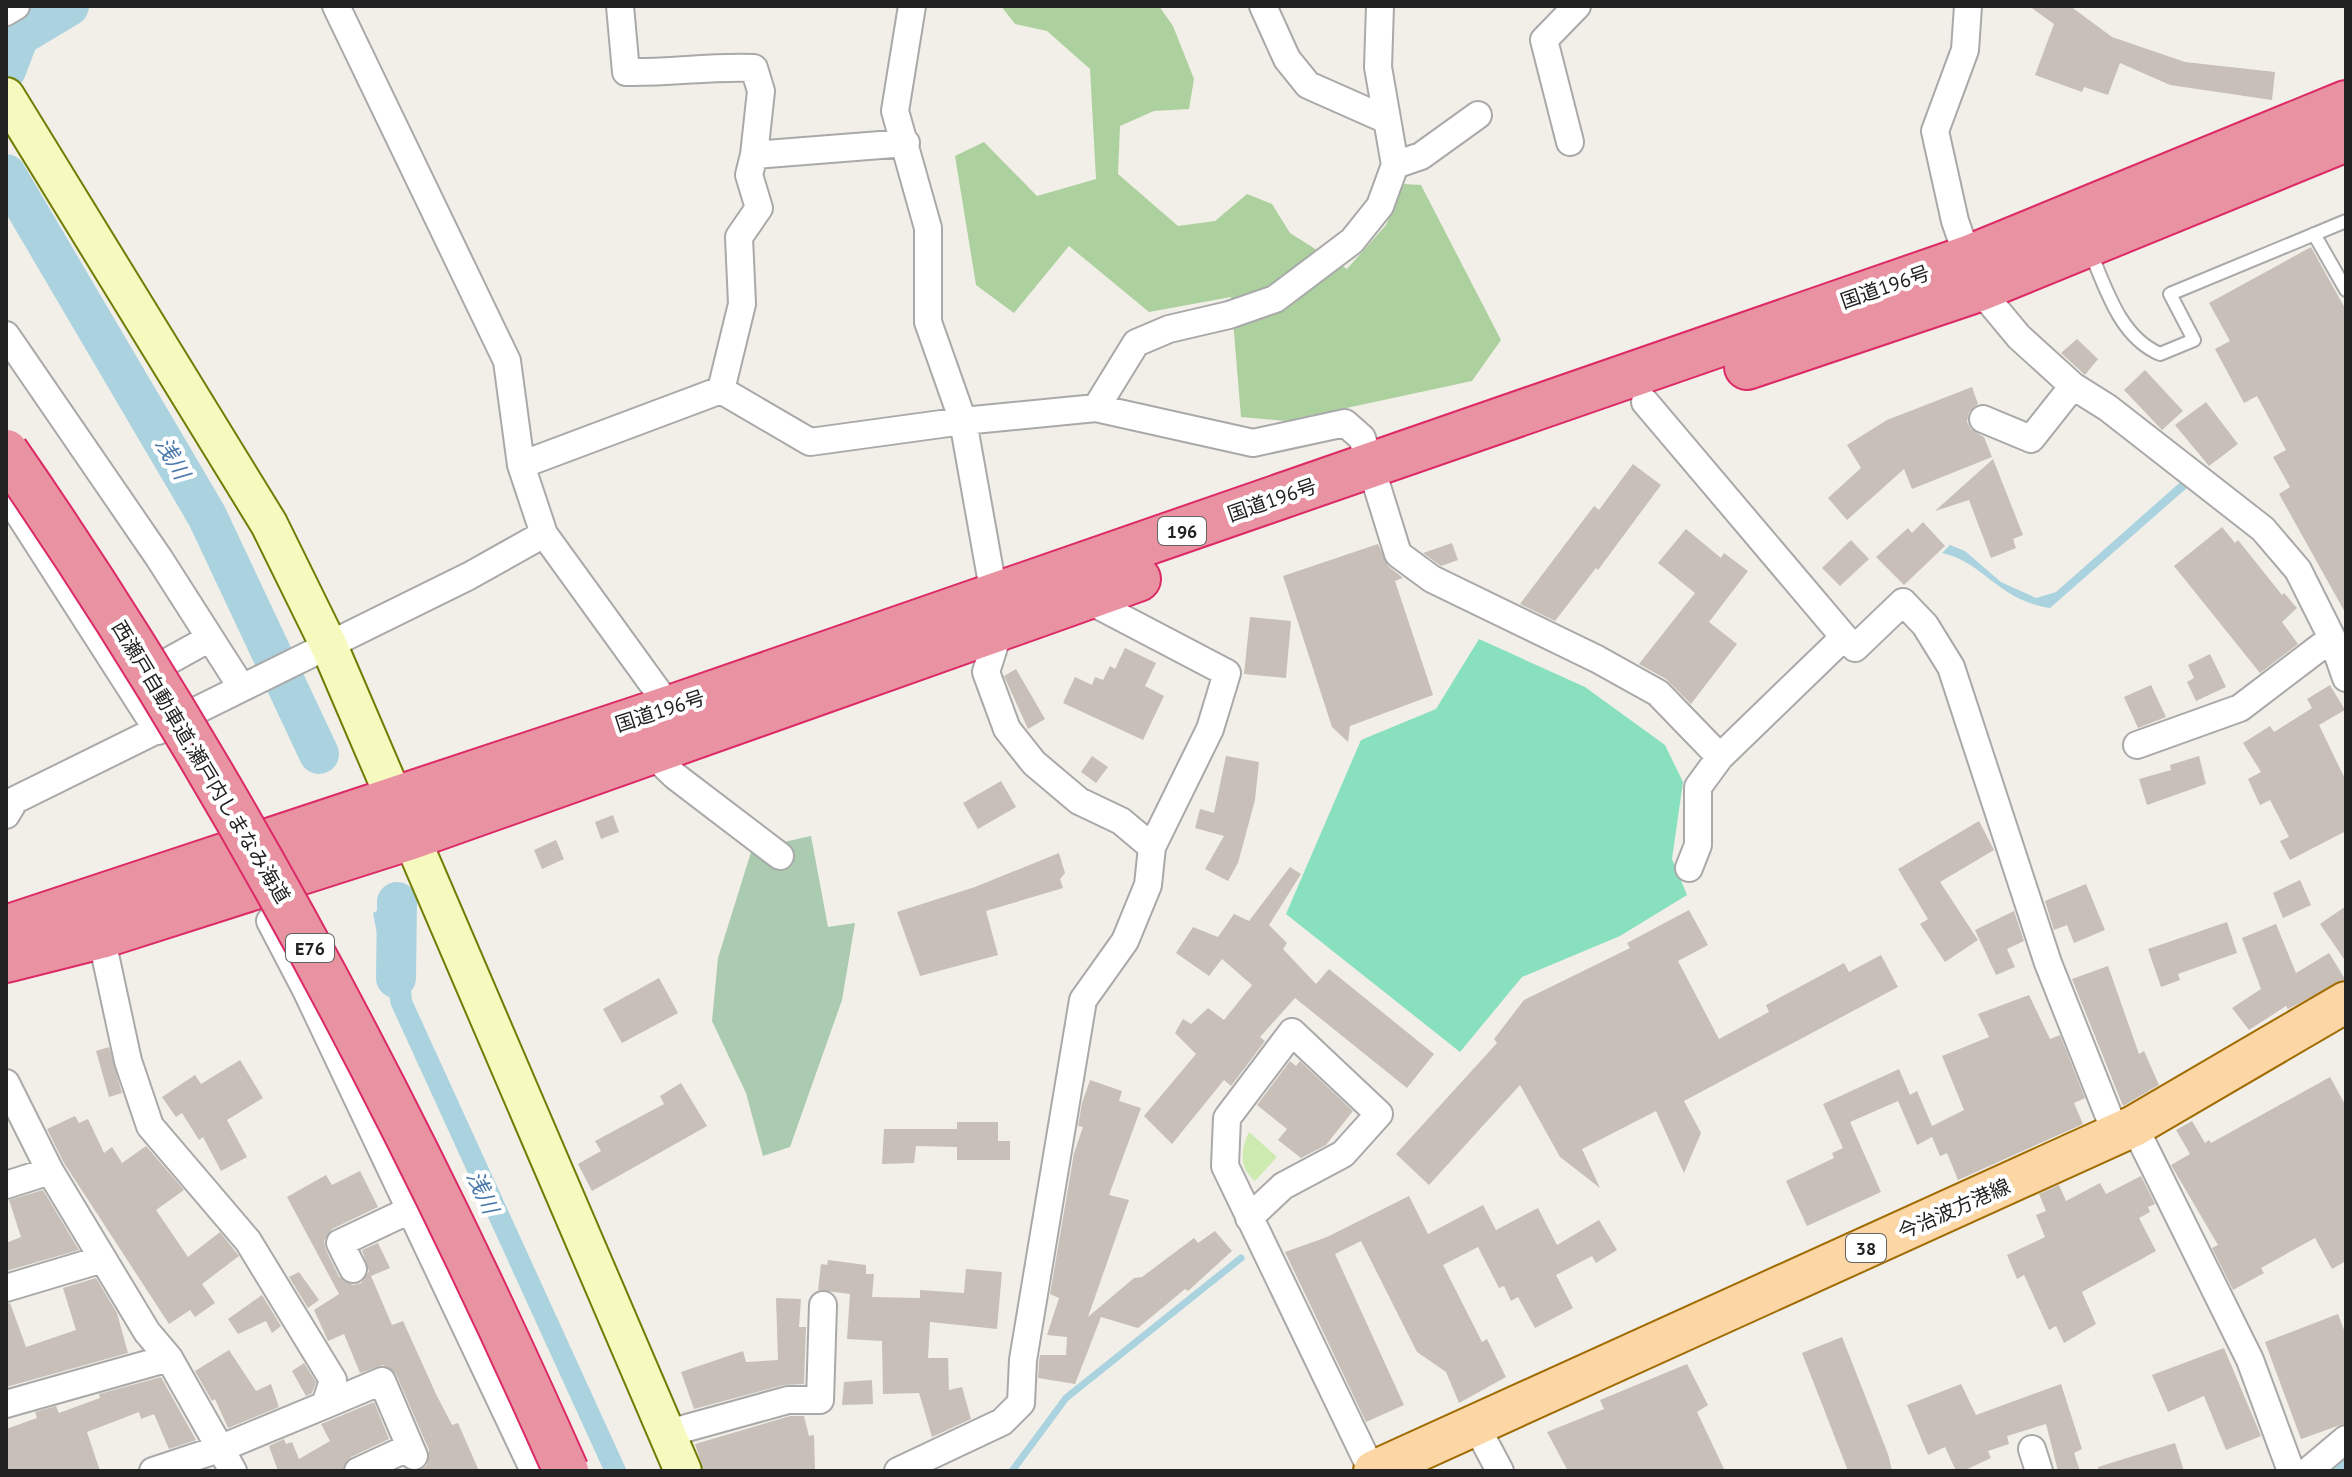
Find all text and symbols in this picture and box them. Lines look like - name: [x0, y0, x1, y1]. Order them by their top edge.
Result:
- street label: 国道196号: [1837, 260, 1933, 314]
- water label: 浅川: [150, 432, 197, 486]
- street label: 国道196号: [1224, 473, 1320, 527]
- road number: 196: [1158, 517, 1206, 545]
- street label: 西瀬戸自動車道;瀬戸内しまなみ海道: [106, 616, 296, 908]
- street label: 国道196号: [612, 684, 708, 738]
- road number: E76: [286, 934, 334, 962]
- water label: 浅川: [461, 1166, 506, 1220]
- street label: 今治波方港線: [1894, 1173, 2014, 1245]
- road number: 38: [1846, 1234, 1886, 1262]

